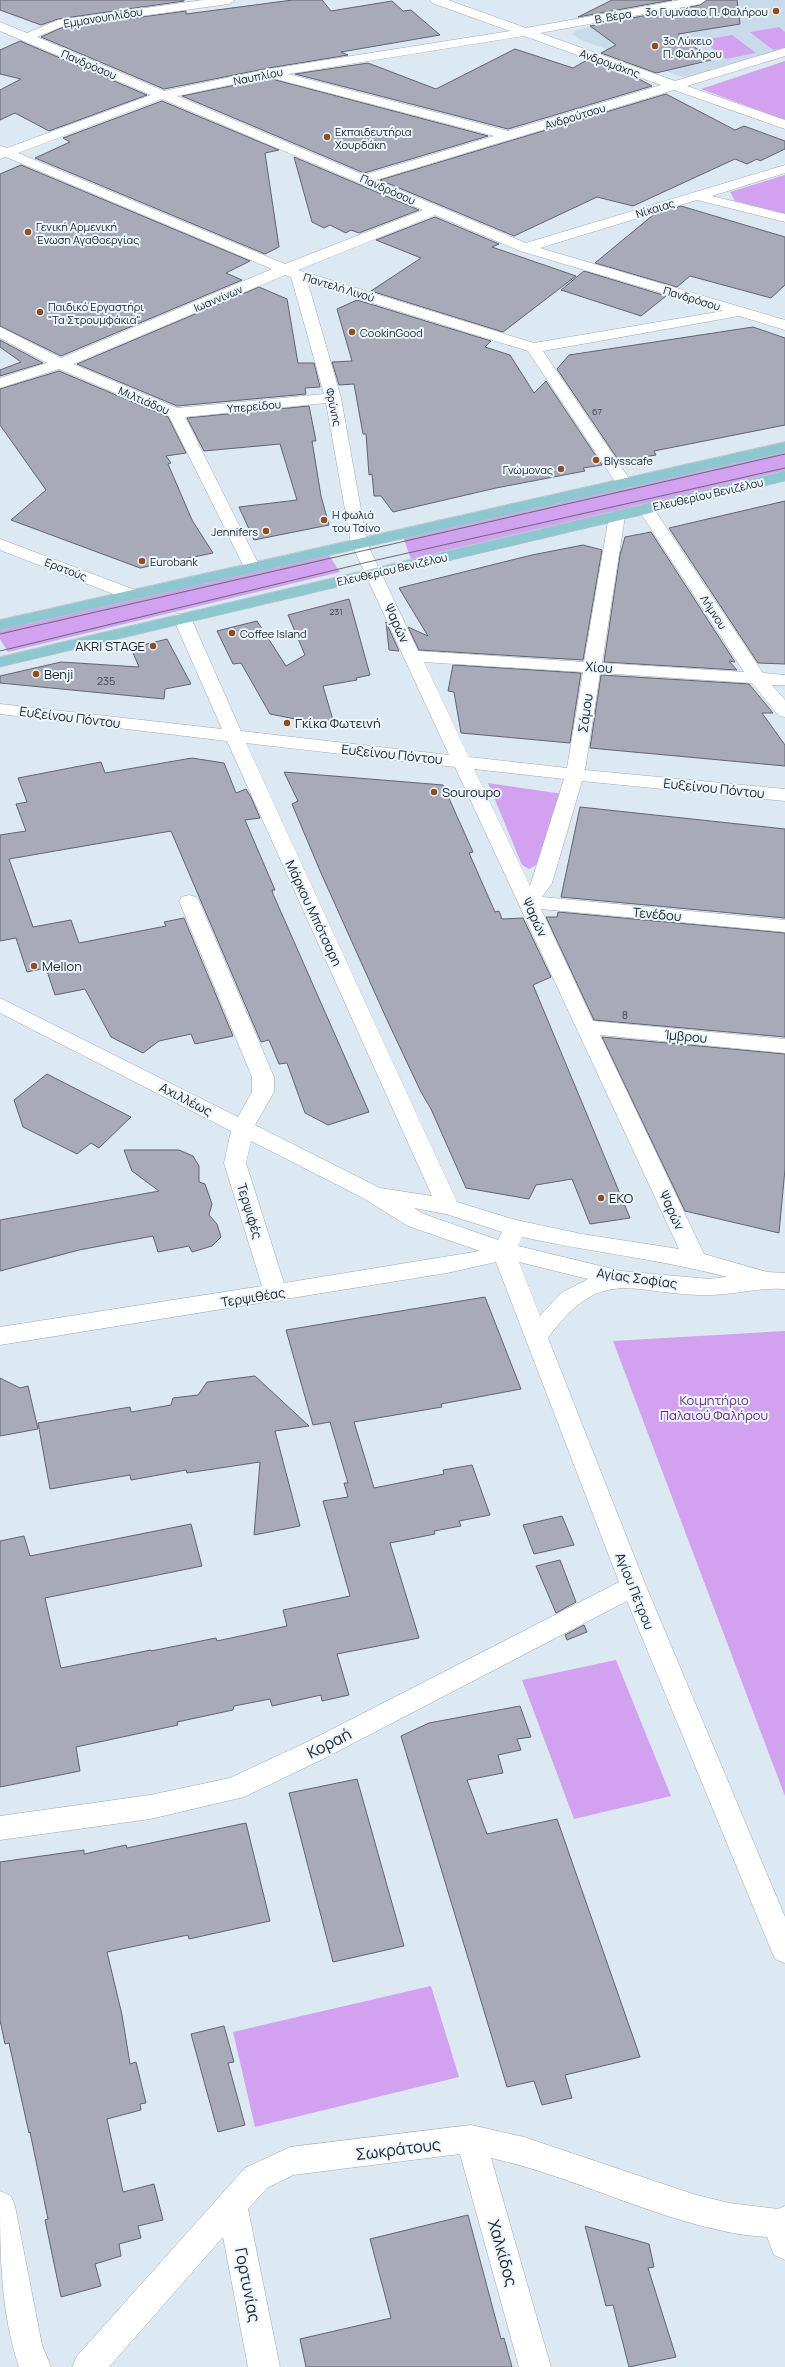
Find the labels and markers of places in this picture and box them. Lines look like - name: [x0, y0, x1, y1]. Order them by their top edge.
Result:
- place label: 3ο Γυμνάσιο Π. Φαλήρου: [645, 4, 768, 19]
- marker: 3ο Γυμνάσιο Π. Φαλήρου: [771, 6, 781, 16]
- place label: 3ο Λύκειο Π. Φαλήρου: [663, 33, 722, 61]
- marker: 3ο Λύκειο Π. Φαλήρου: [650, 41, 660, 51]
- place label: Εκπαιδευτήρια Χουρδάκη: [335, 124, 412, 152]
- marker: Εκπαιδευτήρια Χουρδάκη: [322, 132, 332, 142]
- place label: Γενική Αρμενική Ένωση Αγαθοεργίας: [36, 219, 139, 247]
- marker: Γενική Αρμενική Ένωση Αγαθοεργίας: [23, 227, 33, 237]
- place label: Παιδικό Εργαστήρι "Τα Στρουμφάκια": [48, 299, 144, 327]
- marker: Παιδικό Εργαστήρι "Τα Στρουμφάκια": [35, 307, 45, 317]
- place label: CookinGood: [360, 325, 423, 340]
- marker: CookinGood: [347, 327, 357, 337]
- place label: Blysscafe: [604, 453, 654, 468]
- marker: Blysscafe: [591, 455, 601, 465]
- place label: Γνώμονας: [503, 462, 553, 477]
- marker: Γνώμονας: [556, 464, 566, 474]
- place label: Η φωλιά του Τσίνο: [332, 507, 381, 535]
- marker: Η φωλιά του Τσίνο: [319, 515, 329, 525]
- place label: Jennifers: [211, 524, 258, 539]
- marker: Jennifers: [261, 526, 271, 536]
- place label: Eurobank: [150, 554, 198, 569]
- marker: Eurobank: [137, 556, 147, 566]
- place label: Coffee Island: [240, 626, 307, 641]
- marker: Coffee Island: [227, 628, 237, 638]
- place label: AKRI STAGE: [75, 637, 145, 655]
- marker: AKRI STAGE: [148, 641, 158, 651]
- place label: Benji: [44, 665, 73, 683]
- marker: Benji: [31, 669, 41, 679]
- place label: Γκίκα Φωτεινή: [295, 714, 381, 732]
- marker: Γκίκα Φωτεινή: [282, 718, 292, 728]
- place label: Souroupo: [442, 783, 501, 801]
- marker: Souroupo: [429, 787, 439, 797]
- place label: Mellon: [42, 957, 82, 975]
- marker: Mellon: [29, 961, 39, 971]
- place label: EKO: [609, 1189, 634, 1207]
- marker: EKO: [596, 1193, 606, 1203]

